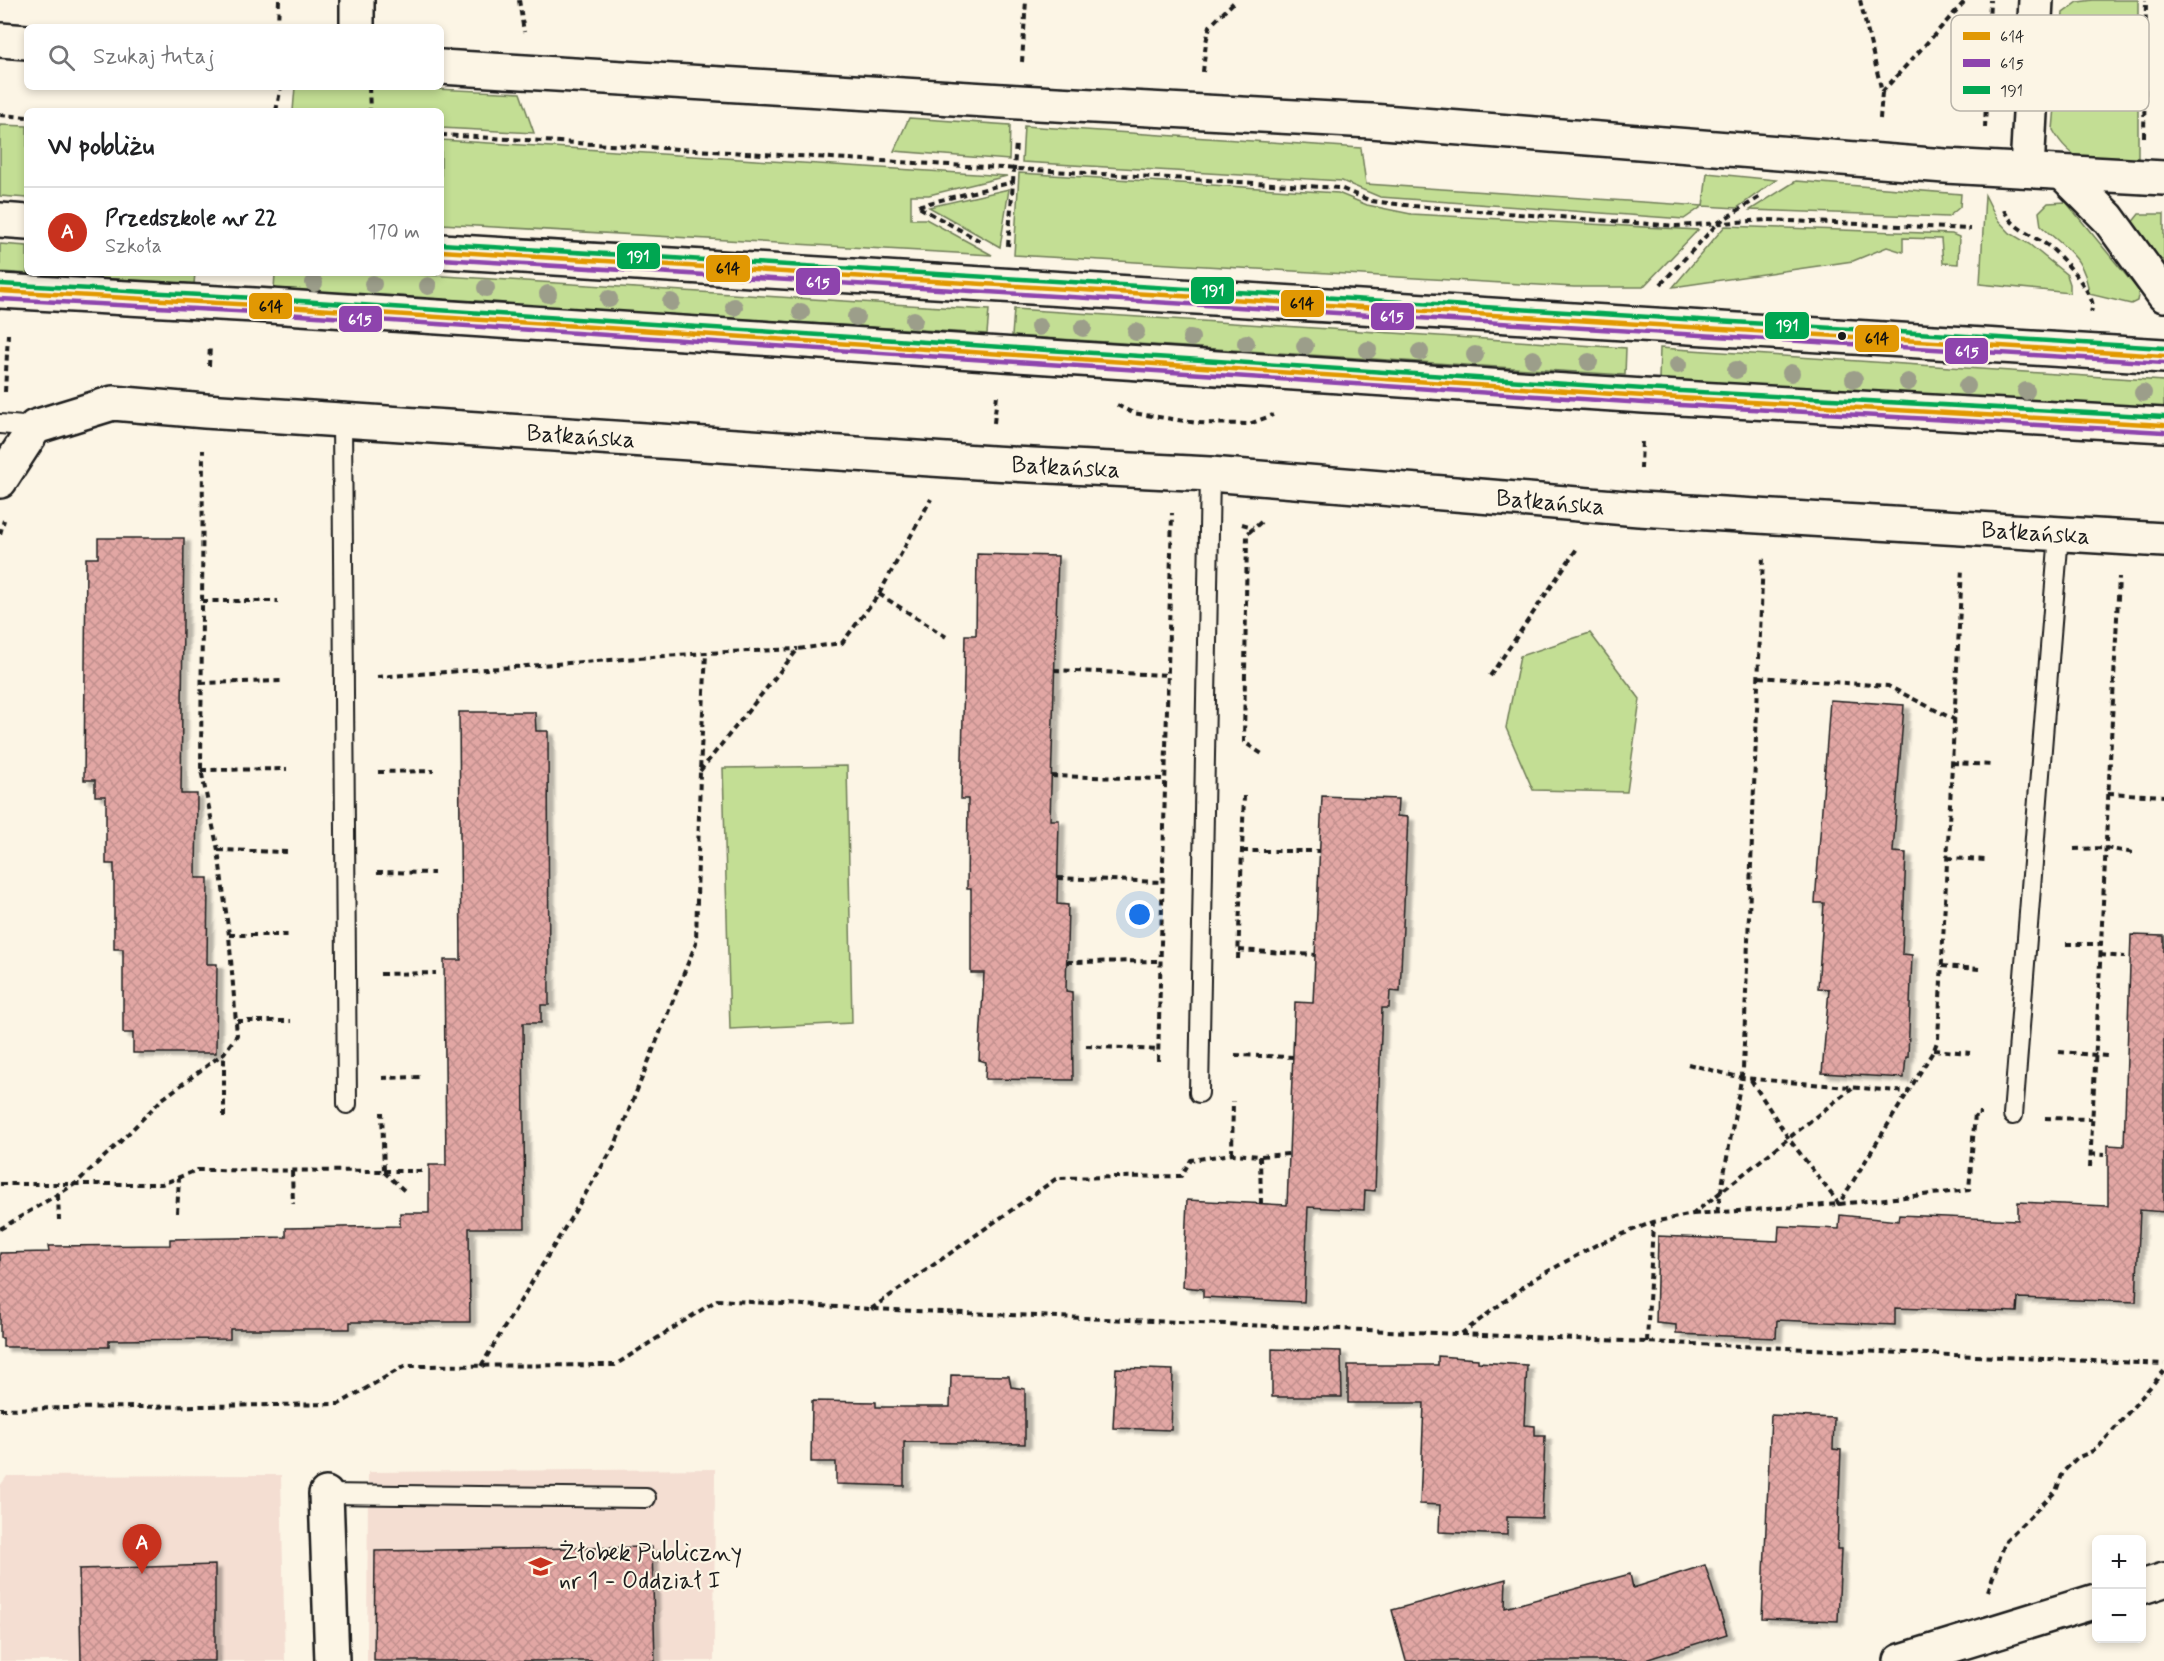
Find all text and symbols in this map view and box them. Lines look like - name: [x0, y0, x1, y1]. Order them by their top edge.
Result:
- legend: [1951, 15, 2149, 111]
- search box: [24, 24, 444, 90]
- text: 614: [2000, 27, 2025, 48]
- icon: search: [45, 41, 78, 74]
- text: Szukaj tutaj: [93, 43, 215, 71]
- text: 615: [2000, 54, 2024, 75]
- text: 191: [2000, 81, 2023, 102]
- text: W pobliżu: [48, 130, 154, 164]
- text: Przedszkole nr 22: [105, 205, 277, 233]
- text: A: [61, 219, 74, 246]
- text: 170 m: [368, 219, 420, 246]
- text: Szkoła: [105, 233, 162, 260]
- line badge: 191: [616, 242, 661, 270]
- text: 191: [627, 247, 649, 268]
- line badge: 614: [705, 254, 751, 283]
- text: 614: [716, 259, 741, 280]
- line badge: 615: [795, 267, 841, 296]
- text: 615: [806, 273, 830, 294]
- line badge: 191: [1190, 276, 1235, 305]
- text: 191: [1202, 281, 1224, 302]
- line badge: 614: [1280, 289, 1325, 318]
- line badge: 614: [248, 292, 293, 320]
- text: 614: [1290, 294, 1315, 315]
- text: 614: [259, 297, 284, 318]
- line badge: 615: [1370, 302, 1415, 331]
- line badge: 615: [338, 305, 383, 333]
- text: 615: [1380, 307, 1404, 328]
- text: 615: [348, 310, 372, 331]
- line badge: 191: [1764, 311, 1810, 340]
- text: 191: [1776, 316, 1798, 337]
- line badge: 614: [1854, 324, 1900, 353]
- text: 614: [1865, 329, 1890, 350]
- unlabelled marker: [1836, 330, 1848, 342]
- line badge: 615: [1944, 337, 1989, 365]
- text: 615: [1955, 342, 1979, 363]
- street label: Bałkańska: [525, 418, 636, 456]
- street label: Bałkańska: [1011, 450, 1121, 486]
- street label: Bałkańska: [1495, 483, 1606, 523]
- street label: Bałkańska: [1980, 515, 2091, 553]
- your location: [1125, 900, 1154, 929]
- pin: A: [122, 1524, 162, 1574]
- map controls: [2092, 1535, 2146, 1643]
- button: +: [2092, 1535, 2146, 1589]
- place label: Żłobek Publiczny nr 1 - Oddział I: [559, 1538, 742, 1597]
- school or university icon: Żłobek Publiczny nr 1 - Oddział I: [528, 1553, 554, 1579]
- button: −: [2092, 1589, 2146, 1643]

